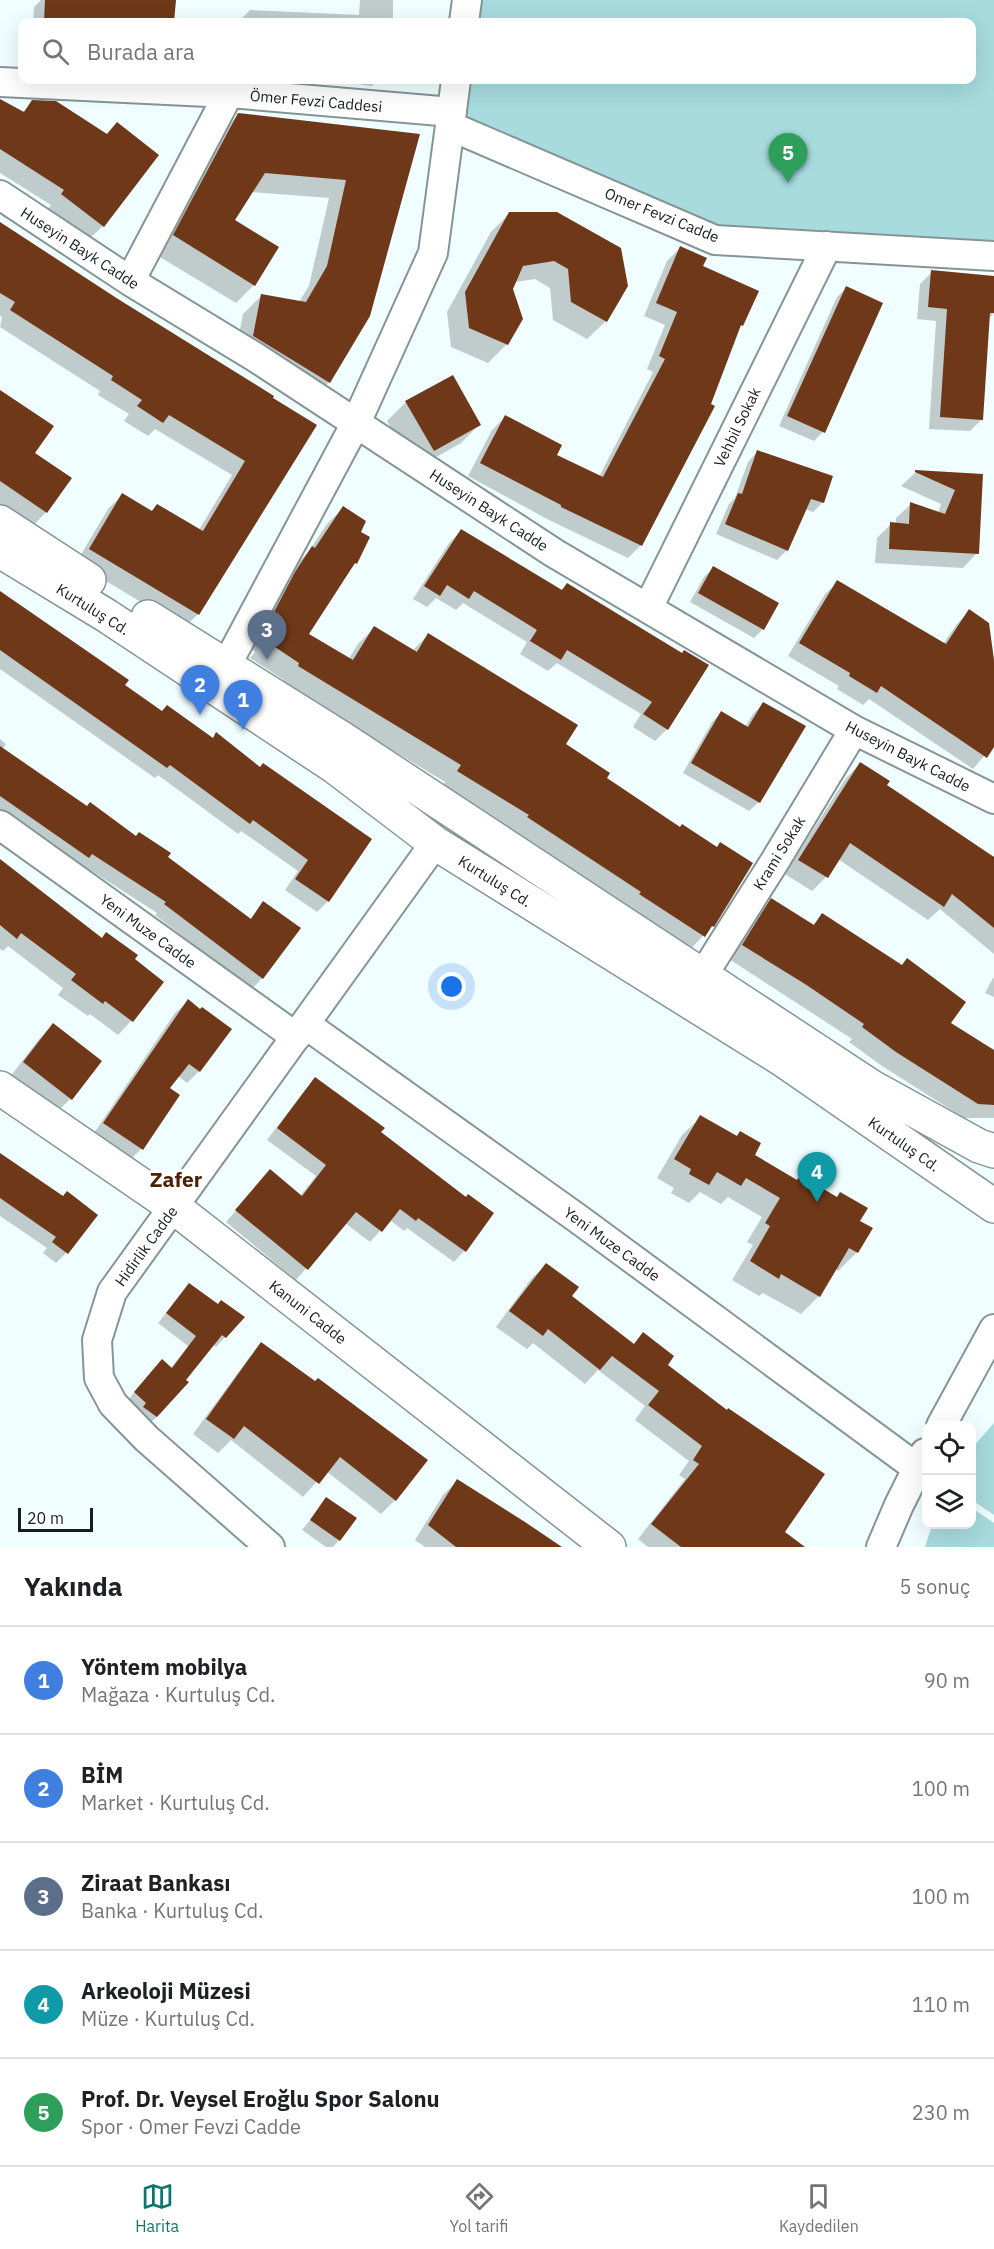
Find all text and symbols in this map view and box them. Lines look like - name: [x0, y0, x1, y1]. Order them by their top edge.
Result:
- search box: [18, 18, 976, 84]
- icon: search: [39, 35, 72, 68]
- text: Burada ara: [87, 37, 195, 66]
- street label: Ömer Fevzi Caddesi: [249, 86, 383, 116]
- pin: 5: [768, 134, 808, 183]
- street label: Omer Fevzi Cadde: [602, 183, 722, 247]
- street label: Huseyin Bayk Cadde: [17, 203, 143, 293]
- street label: Vehbil Sokak: [710, 384, 765, 470]
- street label: Huseyin Bayk Cadde: [426, 465, 552, 555]
- street label: Kurtuluş Cd.: [53, 579, 133, 639]
- pin: 3: [248, 610, 286, 660]
- pin: 2: [180, 666, 220, 715]
- pin: 1: [224, 680, 262, 730]
- street label: Huseyin Bayk Cadde: [842, 716, 974, 796]
- street label: Krami Sokak: [749, 812, 809, 894]
- street label: Kurtuluş Cd.: [455, 851, 535, 911]
- street label: Yeni Muze Cadde: [96, 890, 200, 972]
- your location: [437, 972, 466, 1001]
- street label: Kurtuluş Cd.: [865, 1112, 943, 1176]
- pin: 4: [798, 1152, 836, 1202]
- district label: Zafer: [150, 1165, 203, 1193]
- street label: Hidirlik Cadde: [111, 1202, 181, 1290]
- street label: Yeni Muze Cadde: [560, 1203, 664, 1285]
- street label: Kanuni Cadde: [265, 1276, 351, 1348]
- map controls: [922, 1421, 976, 1529]
- button: locate: [922, 1421, 976, 1475]
- button: layers: [922, 1475, 976, 1529]
- scale bar: [18, 1505, 93, 1532]
- text: 20 m: [27, 1508, 64, 1528]
- text: Yakında: [24, 1569, 123, 1603]
- text: 5 sonuç: [900, 1573, 970, 1600]
- text: Yöntem mobilya: [81, 1652, 247, 1681]
- text: 1: [38, 1667, 50, 1694]
- text: 90 m: [924, 1667, 970, 1694]
- text: Mağaza · Kurtuluş Cd.: [81, 1681, 275, 1708]
- text: BİM: [81, 1760, 123, 1789]
- text: 2: [38, 1775, 50, 1802]
- text: 100 m: [912, 1775, 970, 1802]
- text: Market · Kurtuluş Cd.: [81, 1789, 270, 1816]
- text: Ziraat Bankası: [81, 1868, 231, 1897]
- text: 3: [38, 1883, 50, 1910]
- text: 100 m: [912, 1883, 970, 1910]
- text: Banka · Kurtuluş Cd.: [81, 1897, 264, 1924]
- text: Arkeoloji Müzesi: [81, 1976, 251, 2005]
- text: 4: [38, 1991, 50, 2018]
- text: 110 m: [912, 1991, 970, 2018]
- text: Müze · Kurtuluş Cd.: [81, 2005, 255, 2032]
- text: Prof. Dr. Veysel Eroğlu Spor Salonu: [81, 2084, 440, 2113]
- text: 5: [38, 2099, 50, 2126]
- text: 230 m: [912, 2099, 970, 2126]
- text: Spor · Omer Fevzi Cadde: [81, 2113, 301, 2140]
- tab: Harita: [135, 2180, 179, 2236]
- tab: Yol tarifi: [450, 2180, 508, 2236]
- tab: Kaydedilen: [779, 2180, 859, 2236]

